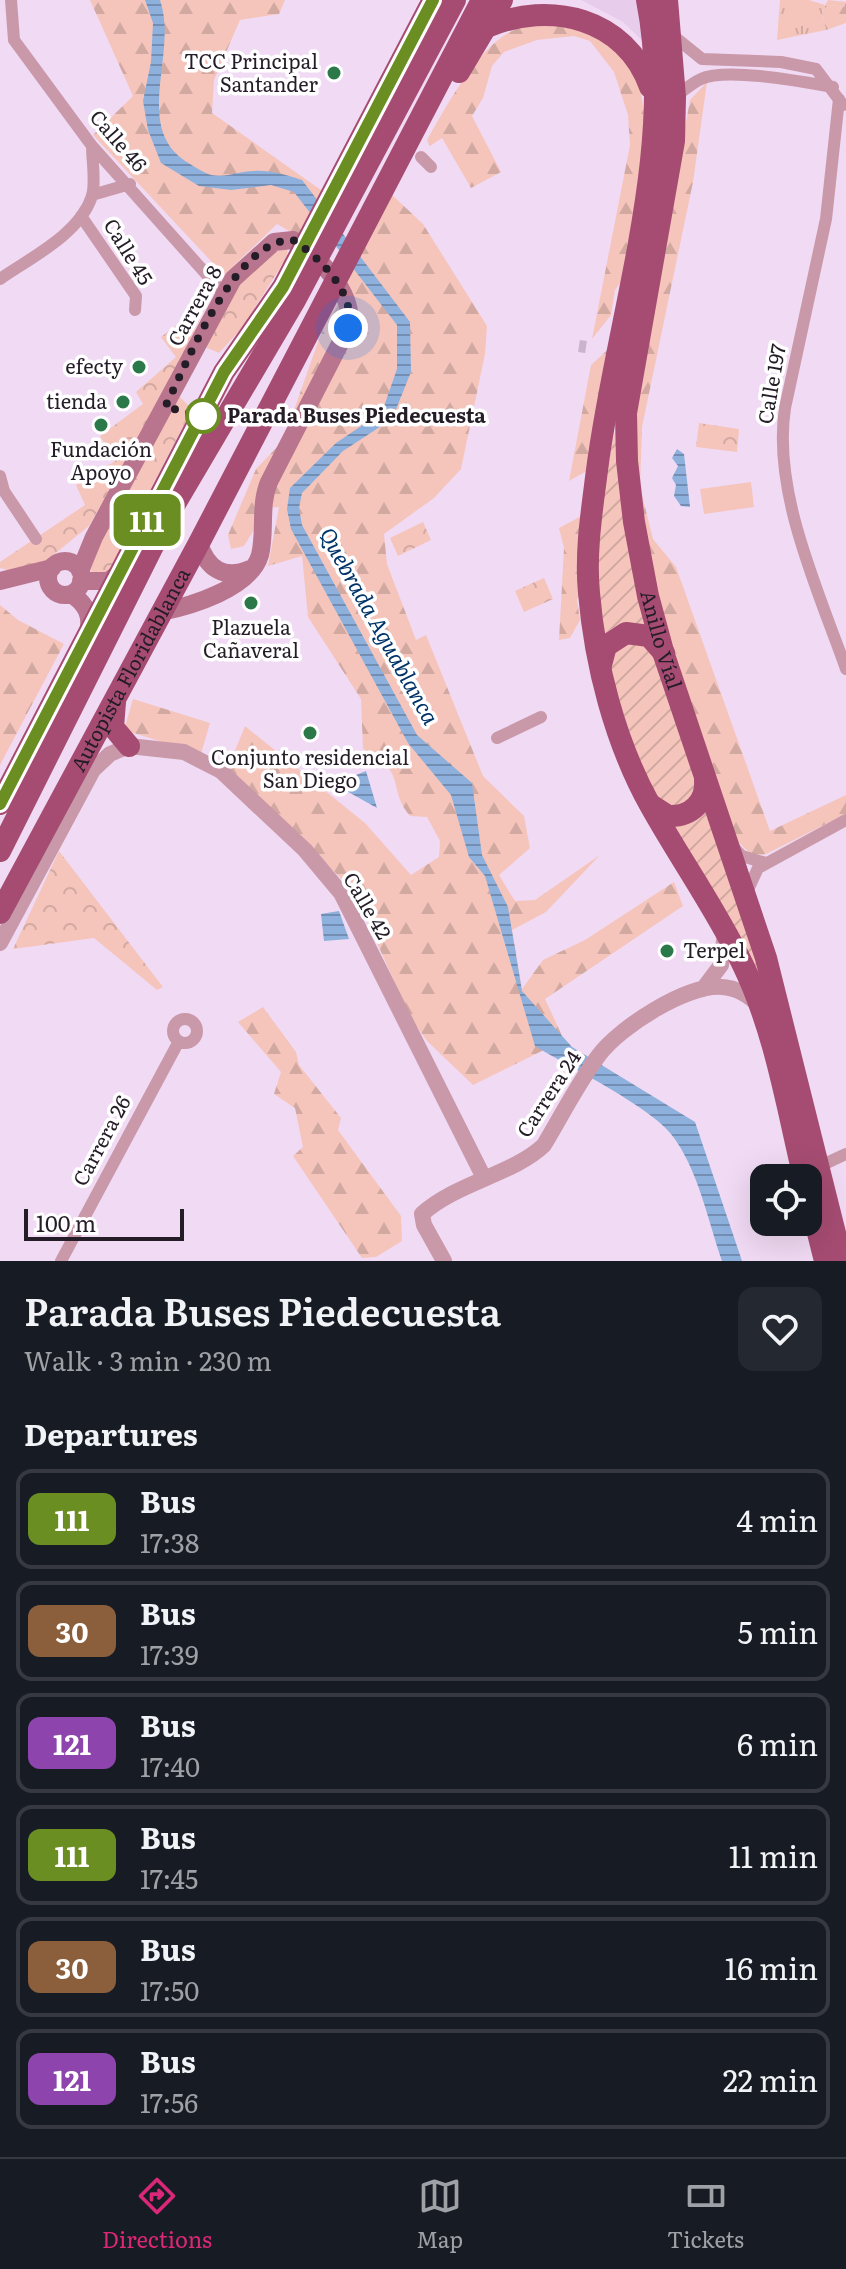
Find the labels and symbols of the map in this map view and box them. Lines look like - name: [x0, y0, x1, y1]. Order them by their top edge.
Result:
- place label: TCC Principal Santander: [184, 45, 319, 98]
- marker: TCC Principal Santander: [325, 64, 343, 82]
- street label: Calle 46: [84, 102, 155, 178]
- street label: Calle 45: [98, 212, 162, 290]
- street label: Carrera 8: [159, 259, 228, 351]
- your location: [328, 308, 368, 348]
- street label: Calle 197: [748, 341, 792, 426]
- place label: efecty: [65, 350, 123, 380]
- marker: efecty: [130, 358, 148, 376]
- place label: tienda: [46, 385, 107, 415]
- marker: tienda: [114, 393, 132, 411]
- marker: Parada Buses Piedecuesta: [186, 399, 220, 433]
- place label: Parada Buses Piedecuesta: [227, 399, 486, 429]
- marker: Fundación Apoyo: [92, 416, 110, 434]
- place label: Fundación Apoyo: [50, 433, 152, 486]
- line badge: 111: [101, 494, 193, 546]
- water label: Quebrada Aguablanca: [312, 521, 448, 730]
- street label: Autopista Floridablanca: [62, 561, 196, 776]
- street label: Anillo Víal: [634, 587, 692, 693]
- marker: Plazuela Cañaveral: [242, 594, 260, 612]
- place label: Plazuela Cañaveral: [203, 611, 299, 664]
- marker: Conjunto residencial San Diego: [301, 724, 319, 742]
- place label: Conjunto residencial San Diego: [211, 741, 409, 794]
- street label: Calle 42: [337, 866, 400, 944]
- place label: Terpel: [683, 934, 745, 964]
- marker: Terpel: [658, 942, 676, 960]
- street label: Carrera 24: [508, 1043, 587, 1142]
- street label: Carrera 26: [64, 1089, 137, 1191]
- scale bar: [24, 1205, 184, 1241]

